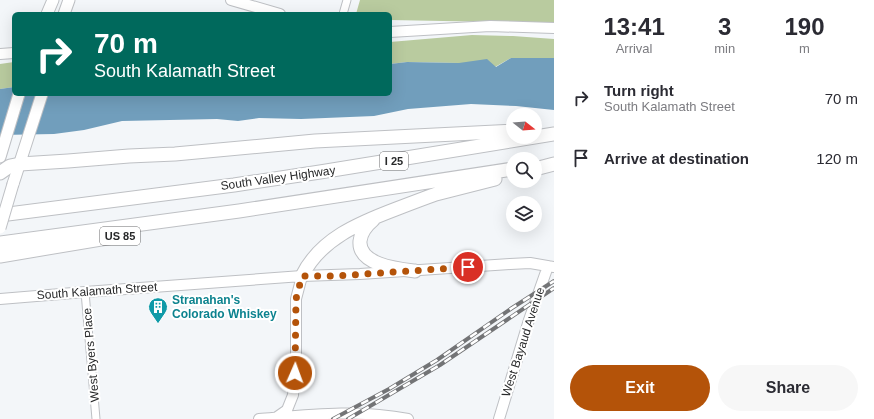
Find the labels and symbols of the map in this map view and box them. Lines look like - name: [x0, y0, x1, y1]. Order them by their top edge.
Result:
- north arrow: [506, 108, 542, 144]
- road number: I 25: [380, 152, 408, 170]
- street label: South Valley Highway: [220, 163, 336, 193]
- road number: US 85: [100, 227, 140, 245]
- pin: [451, 250, 485, 284]
- street label: South Kalamath Street: [36, 280, 158, 302]
- street label: West Bayaud Avenue: [499, 285, 547, 399]
- place label: Stranahan's Colorado Whiskey: [172, 293, 277, 321]
- building icon: Stranahan's Colorado Whiskey: [147, 296, 169, 324]
- street label: West Byers Place: [80, 307, 102, 403]
- position arrow: [274, 352, 316, 394]

